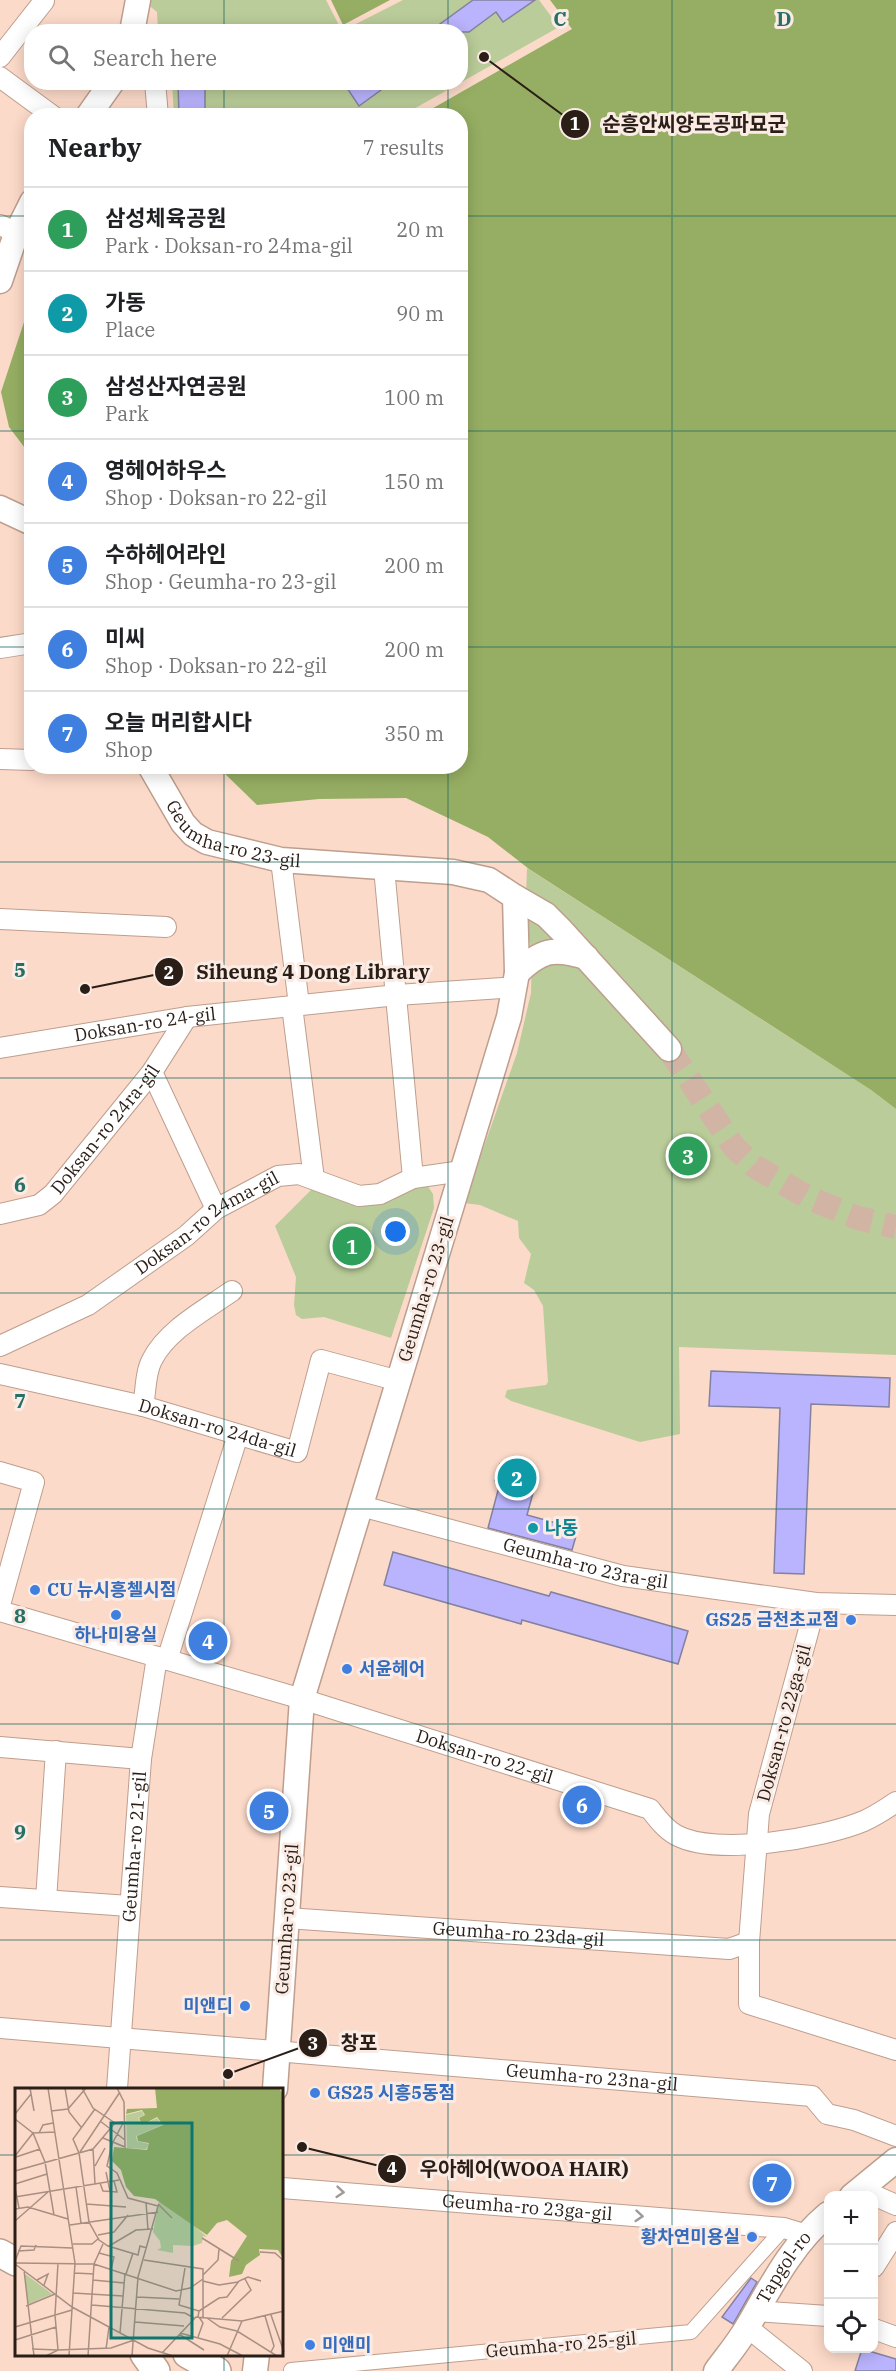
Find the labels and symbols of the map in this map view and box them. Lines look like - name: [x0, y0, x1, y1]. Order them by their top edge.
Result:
- text: C: [553, 5, 567, 32]
- text: D: [776, 5, 792, 32]
- callout: 순흥안씨양도공파묘군: [560, 105, 798, 143]
- text: 순흥안씨양도공파묘군: [602, 110, 786, 137]
- text: 1: [570, 112, 581, 135]
- street label: Geumha-ro 23-gil: [161, 796, 301, 872]
- callout: Siheung 4 Dong Library: [154, 953, 442, 991]
- text: 5: [14, 956, 26, 983]
- text: Siheung 4 Dong Library: [196, 958, 430, 985]
- text: 2: [164, 961, 174, 984]
- street label: Doksan-ro 24-gil: [73, 1002, 217, 1046]
- street label: Doksan-ro 24ra-gil: [46, 1060, 165, 1199]
- pin: 3: [668, 1134, 708, 1178]
- street label: Doksan-ro 24ma-gil: [130, 1166, 283, 1279]
- text: 6: [14, 1171, 26, 1198]
- street label: Geumha-ro 23-gil: [392, 1213, 459, 1364]
- your location: [381, 1217, 410, 1246]
- pin: 1: [332, 1224, 372, 1268]
- text: 7: [14, 1387, 26, 1414]
- street label: Doksan-ro 24da-gil: [136, 1393, 299, 1462]
- pin: 2: [498, 1456, 536, 1500]
- place label: 나동: [545, 1516, 578, 1539]
- marker: 나동: [526, 1521, 540, 1535]
- street label: Geumha-ro 23ra-gil: [501, 1532, 670, 1593]
- place label: CU 뉴시흥첼시점: [47, 1578, 176, 1601]
- marker: CU 뉴시흥첼시점: [28, 1583, 42, 1597]
- text: 8: [14, 1602, 26, 1629]
- marker: 하나미용실: [109, 1608, 123, 1622]
- place label: GS25 금천초교점: [705, 1608, 839, 1631]
- marker: GS25 금천초교점: [844, 1613, 858, 1627]
- pin: 4: [188, 1618, 228, 1664]
- place label: 하나미용실: [75, 1623, 157, 1646]
- street label: Doksan-ro 22ga-gil: [751, 1642, 816, 1804]
- place label: 서윤헤어: [359, 1657, 425, 1680]
- marker: 서윤헤어: [340, 1662, 354, 1676]
- street label: Doksan-ro 22-gil: [413, 1724, 556, 1789]
- street label: Geumha-ro 21-gil: [117, 1770, 151, 1923]
- pin: 6: [562, 1782, 602, 1828]
- pin: 5: [250, 1788, 288, 1834]
- text: 9: [14, 1818, 26, 1845]
- street label: Geumha-ro 23-gil: [270, 1843, 303, 1995]
- street label: Geumha-ro 23da-gil: [432, 1916, 605, 1951]
- place label: 미앤디: [183, 1994, 233, 2017]
- marker: 미앤디: [238, 1999, 252, 2013]
- callout: 창포: [298, 2024, 389, 2062]
- text: 창포: [341, 2029, 377, 2056]
- text: 3: [308, 2032, 318, 2055]
- street label: Geumha-ro 23na-gil: [505, 2058, 679, 2096]
- place label: GS25 시흥5동점: [327, 2081, 455, 2104]
- marker: GS25 시흥5동점: [308, 2086, 322, 2100]
- inset map: [15, 2088, 284, 2356]
- callout: 우아헤어(WOOA HAIR): [377, 2150, 640, 2188]
- text: 우아헤어(WOOA HAIR): [419, 2155, 629, 2182]
- text: 4: [387, 2157, 398, 2180]
- pin: 7: [752, 2160, 792, 2206]
- one-way arrow: [336, 2185, 345, 2198]
- street label: Geumha-ro 23ga-gil: [441, 2189, 613, 2225]
- one-way arrow: [635, 2210, 644, 2223]
- place label: 황차연미용실: [641, 2225, 740, 2248]
- street label: Tapgol-ro: [751, 2226, 816, 2308]
- marker: 황차연미용실: [745, 2230, 759, 2244]
- street label: Geumha-ro 25-gil: [485, 2326, 637, 2363]
- place label: 미앤미: [322, 2333, 372, 2356]
- marker: 미앤미: [303, 2338, 317, 2352]

